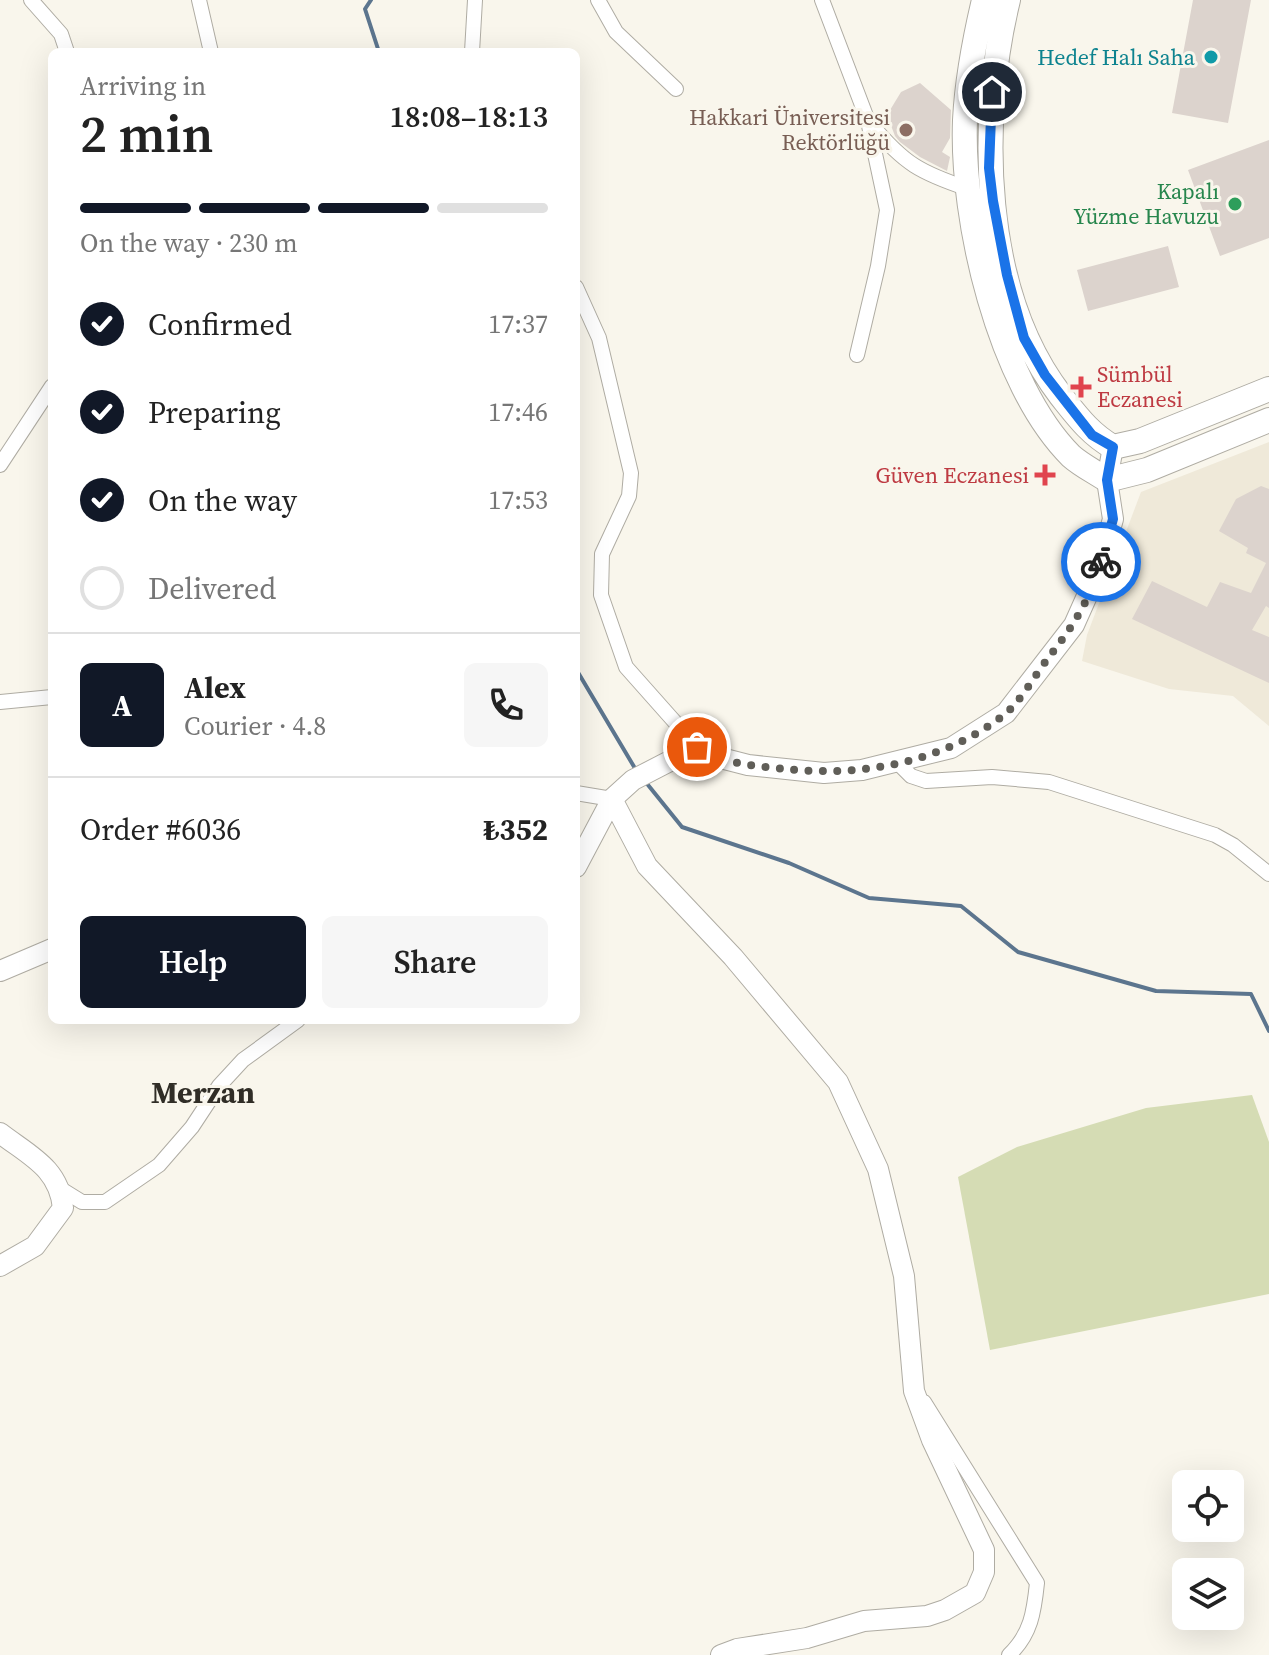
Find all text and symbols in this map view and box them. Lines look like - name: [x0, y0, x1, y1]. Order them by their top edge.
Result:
- place label: Hedef Halı Saha: [1037, 42, 1196, 72]
- marker: Hedef Halı Saha: [1202, 48, 1220, 66]
- pin: [958, 58, 1026, 126]
- text: Arriving in: [80, 68, 206, 104]
- icon: home: [970, 70, 1014, 114]
- text: 18:08–18:13: [389, 96, 548, 137]
- text: 2 min: [80, 98, 213, 169]
- place label: Hakkari Üniversitesi Rektörlüğü: [689, 102, 890, 157]
- marker: Hakkari Üniversitesi Rektörlüğü: [897, 121, 915, 139]
- place label: Kapalı Yüzme Havuzu: [1073, 176, 1219, 231]
- marker: Kapalı Yüzme Havuzu: [1226, 195, 1244, 213]
- text: On the way · 230 m: [80, 225, 298, 261]
- icon: check: [80, 302, 124, 346]
- text: Confirmed: [148, 304, 292, 345]
- text: 17:37: [488, 306, 548, 342]
- place label: Sümbül Eczanesi: [1097, 359, 1183, 414]
- marker: Sümbül Eczanesi: [1072, 378, 1090, 396]
- icon: check: [80, 390, 124, 434]
- text: Preparing: [148, 392, 281, 433]
- text: 17:46: [488, 394, 548, 430]
- place label: Güven Eczanesi: [875, 460, 1029, 490]
- marker: Güven Eczanesi: [1036, 466, 1054, 484]
- icon: check: [80, 478, 124, 522]
- text: On the way: [148, 480, 297, 521]
- text: 17:53: [488, 482, 548, 518]
- courier: [1061, 522, 1141, 602]
- icon: bike: [1079, 540, 1123, 584]
- text: Delivered: [148, 568, 276, 609]
- button: phone: [464, 663, 548, 747]
- text: Alex: [184, 667, 246, 708]
- text: A: [112, 685, 132, 726]
- text: Courier · 4.8: [184, 708, 326, 744]
- pin: [663, 713, 731, 781]
- icon: bag: [675, 725, 719, 769]
- text: Order #6036: [80, 809, 241, 850]
- text: ₺352: [483, 809, 548, 850]
- button: Help: [80, 916, 306, 1008]
- button: Share: [322, 916, 548, 1008]
- district label: Merzan: [151, 1072, 255, 1113]
- map controls: [1172, 1470, 1244, 1630]
- button: locate: [1172, 1470, 1244, 1542]
- button: layers: [1172, 1558, 1244, 1630]

